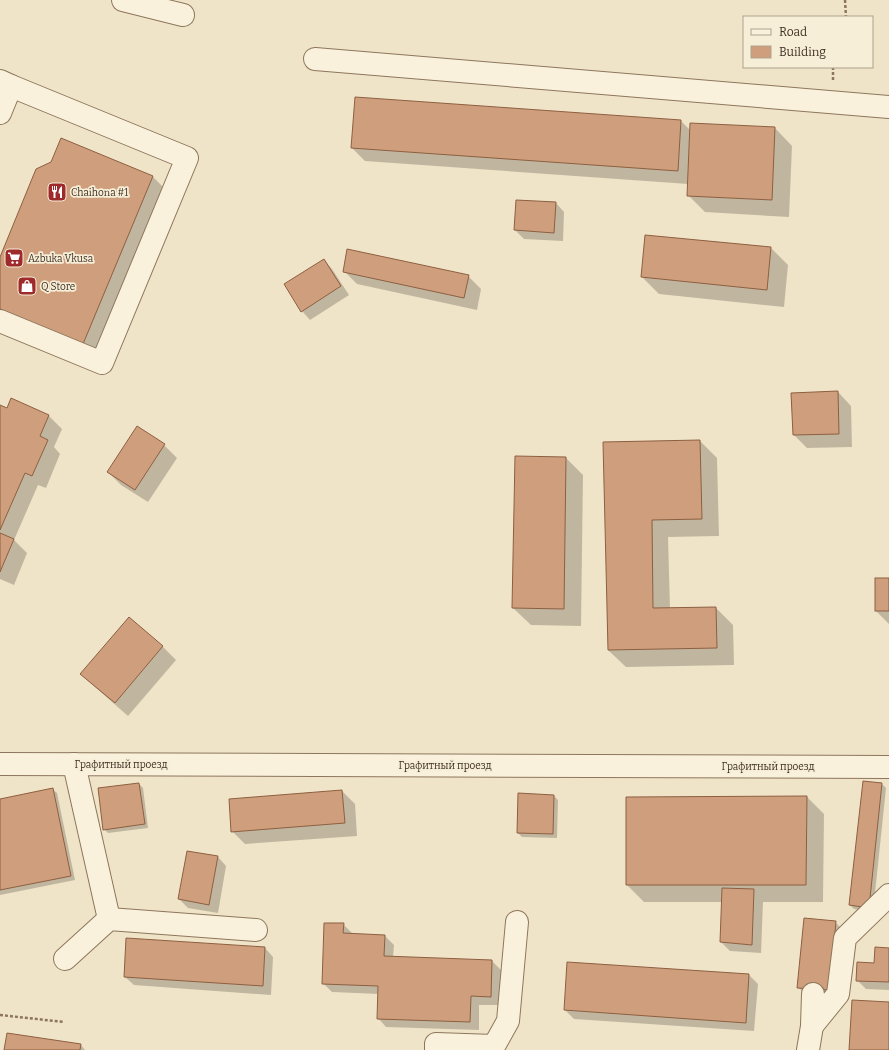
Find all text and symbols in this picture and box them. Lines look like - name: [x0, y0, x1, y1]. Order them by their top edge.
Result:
- legend: [743, 16, 873, 68]
- text: Road: [779, 25, 807, 39]
- text: Building: [779, 45, 826, 59]
- restaurant icon: Chaihona #1: [46, 181, 68, 203]
- place label: Chaihona #1: [71, 187, 128, 199]
- supermarket icon: Azbuka Vkusa: [3, 247, 25, 269]
- place label: Azbuka Vkusa: [28, 253, 94, 265]
- shop icon: Q Store: [16, 275, 38, 297]
- place label: Q Store: [41, 281, 75, 293]
- street label: Графитный проезд: [75, 759, 167, 771]
- street label: Графитный проезд: [399, 760, 491, 772]
- street label: Графитный проезд: [722, 761, 814, 773]

